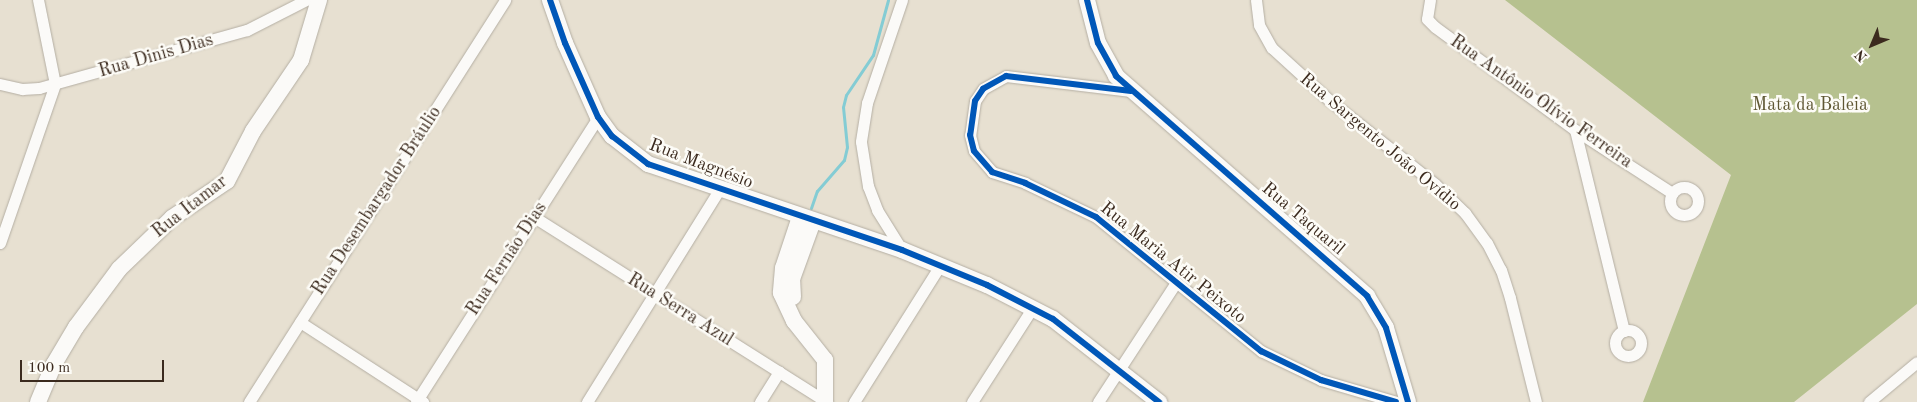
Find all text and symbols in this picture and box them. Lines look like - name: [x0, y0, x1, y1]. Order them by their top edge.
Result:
- north arrow: [1847, 20, 1897, 70]
- street label: Rua Dinis Dias: [96, 29, 216, 83]
- street label: Rua Antônio Olívio Ferreira: [1446, 31, 1636, 173]
- text: N: [1853, 47, 1870, 64]
- street label: Rua Sargento João Ovídio: [1295, 68, 1465, 216]
- park label: Mata da Baleia: [1752, 94, 1868, 116]
- street label: Rua Desembargador Bráulio: [308, 102, 446, 300]
- street label: Rua Magnésio: [646, 134, 756, 194]
- street label: Rua Itamar: [148, 171, 232, 243]
- street label: Rua Taquaril: [1257, 178, 1349, 260]
- street label: Rua Fernão Dias: [462, 198, 552, 320]
- street label: Rua Maria Atir Peixoto: [1096, 198, 1250, 328]
- street label: Rua Serra Azul: [623, 269, 737, 351]
- scale bar: [22, 350, 166, 382]
- text: 100 m: [28, 361, 70, 376]

